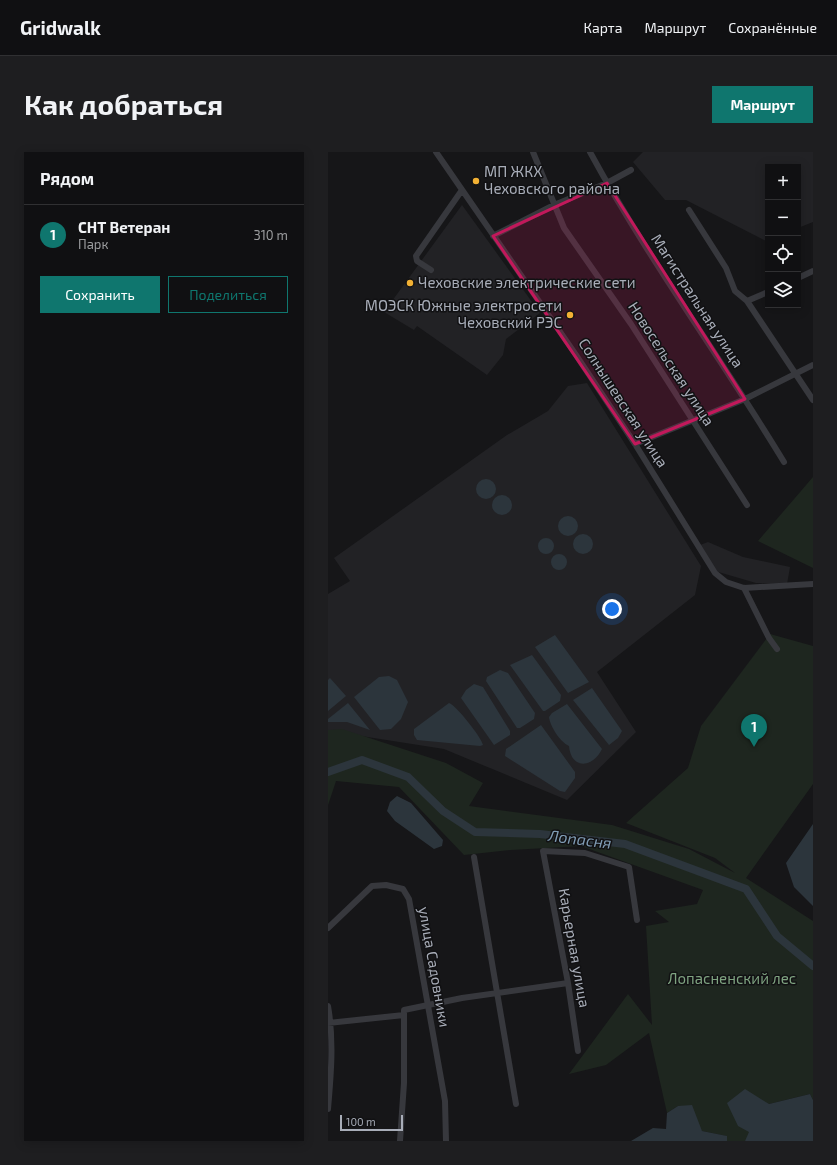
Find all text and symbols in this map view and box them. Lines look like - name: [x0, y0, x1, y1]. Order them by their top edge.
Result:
- text: Gridwalk: [20, 16, 101, 39]
- text: Карта: [584, 19, 622, 36]
- text: Маршрут: [644, 19, 706, 36]
- text: Сохранённые: [728, 19, 817, 36]
- button: Маршрут: [712, 86, 813, 123]
- text: Как добраться: [24, 87, 223, 121]
- place label: МП ЖКХ Чеховского района: [484, 162, 620, 197]
- map controls: [765, 164, 801, 308]
- button: +: [765, 164, 801, 200]
- text: Рядом: [40, 168, 94, 188]
- marker: МП ЖКХ Чеховского района: [471, 176, 481, 186]
- button: −: [765, 200, 801, 236]
- text: СНТ Ветеран: [78, 218, 170, 236]
- text: 1: [50, 227, 56, 243]
- text: 310 m: [253, 227, 288, 243]
- street label: Магистральная улица: [647, 230, 748, 371]
- text: Парк: [78, 236, 108, 252]
- button: locate: [765, 236, 801, 272]
- button: layers: [765, 272, 801, 308]
- place label: Чеховские электрические сети: [418, 273, 636, 291]
- button: Сохранить: [40, 276, 160, 313]
- button: Поделиться: [168, 276, 288, 313]
- marker: Чеховские электрические сети: [405, 278, 415, 288]
- place label: МОЭСК Южные электросети Чеховский РЭС: [365, 296, 562, 331]
- street label: Новосельская улица: [624, 298, 719, 429]
- marker: МОЭСК Южные электросети Чеховский РЭС: [565, 310, 575, 320]
- street label: Солнышевская улица: [574, 334, 672, 471]
- your location: [602, 599, 622, 619]
- pin: 1: [741, 714, 767, 747]
- water label: Лопасня: [546, 825, 613, 852]
- street label: Карьерная улица: [555, 887, 594, 1009]
- street label: улица Садовники: [415, 905, 454, 1029]
- park label: Лопасненский лес: [668, 969, 796, 987]
- scale bar: [340, 1113, 403, 1132]
- text: 100 m: [346, 1115, 376, 1128]

